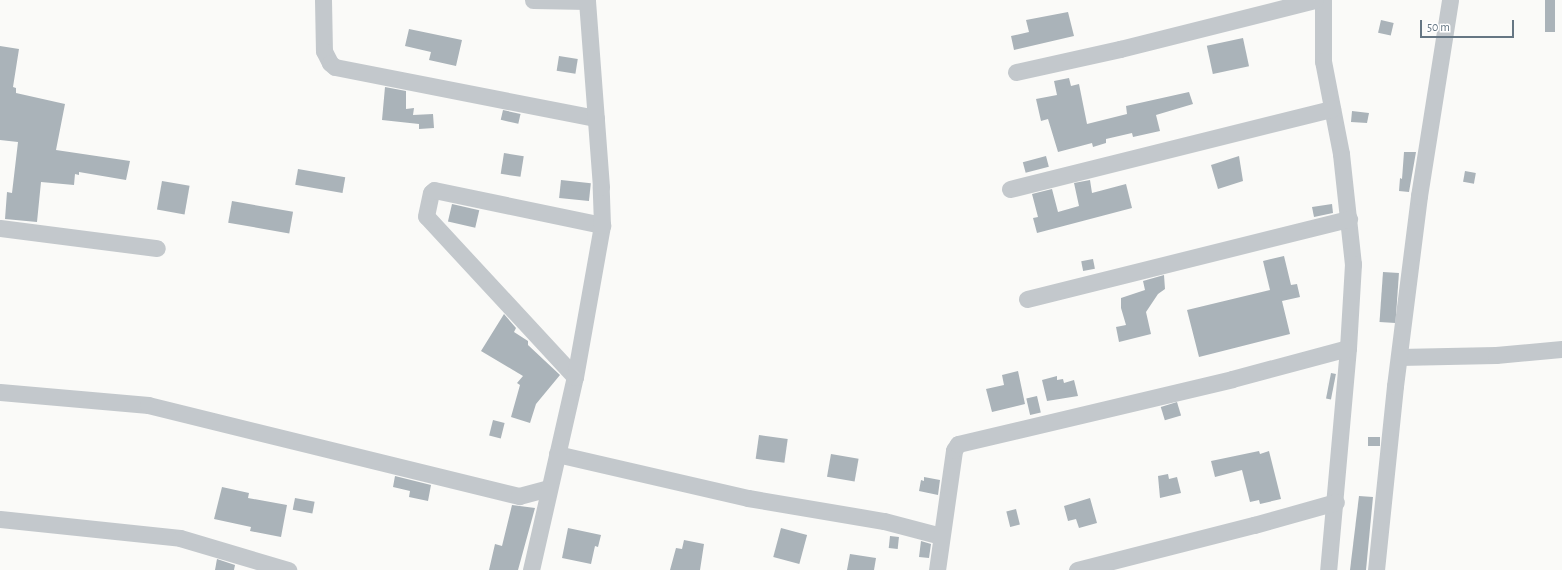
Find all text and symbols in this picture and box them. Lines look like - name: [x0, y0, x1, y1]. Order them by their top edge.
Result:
- scale bar: [1422, 12, 1516, 38]
- text: 50 m: [1427, 21, 1450, 33]

